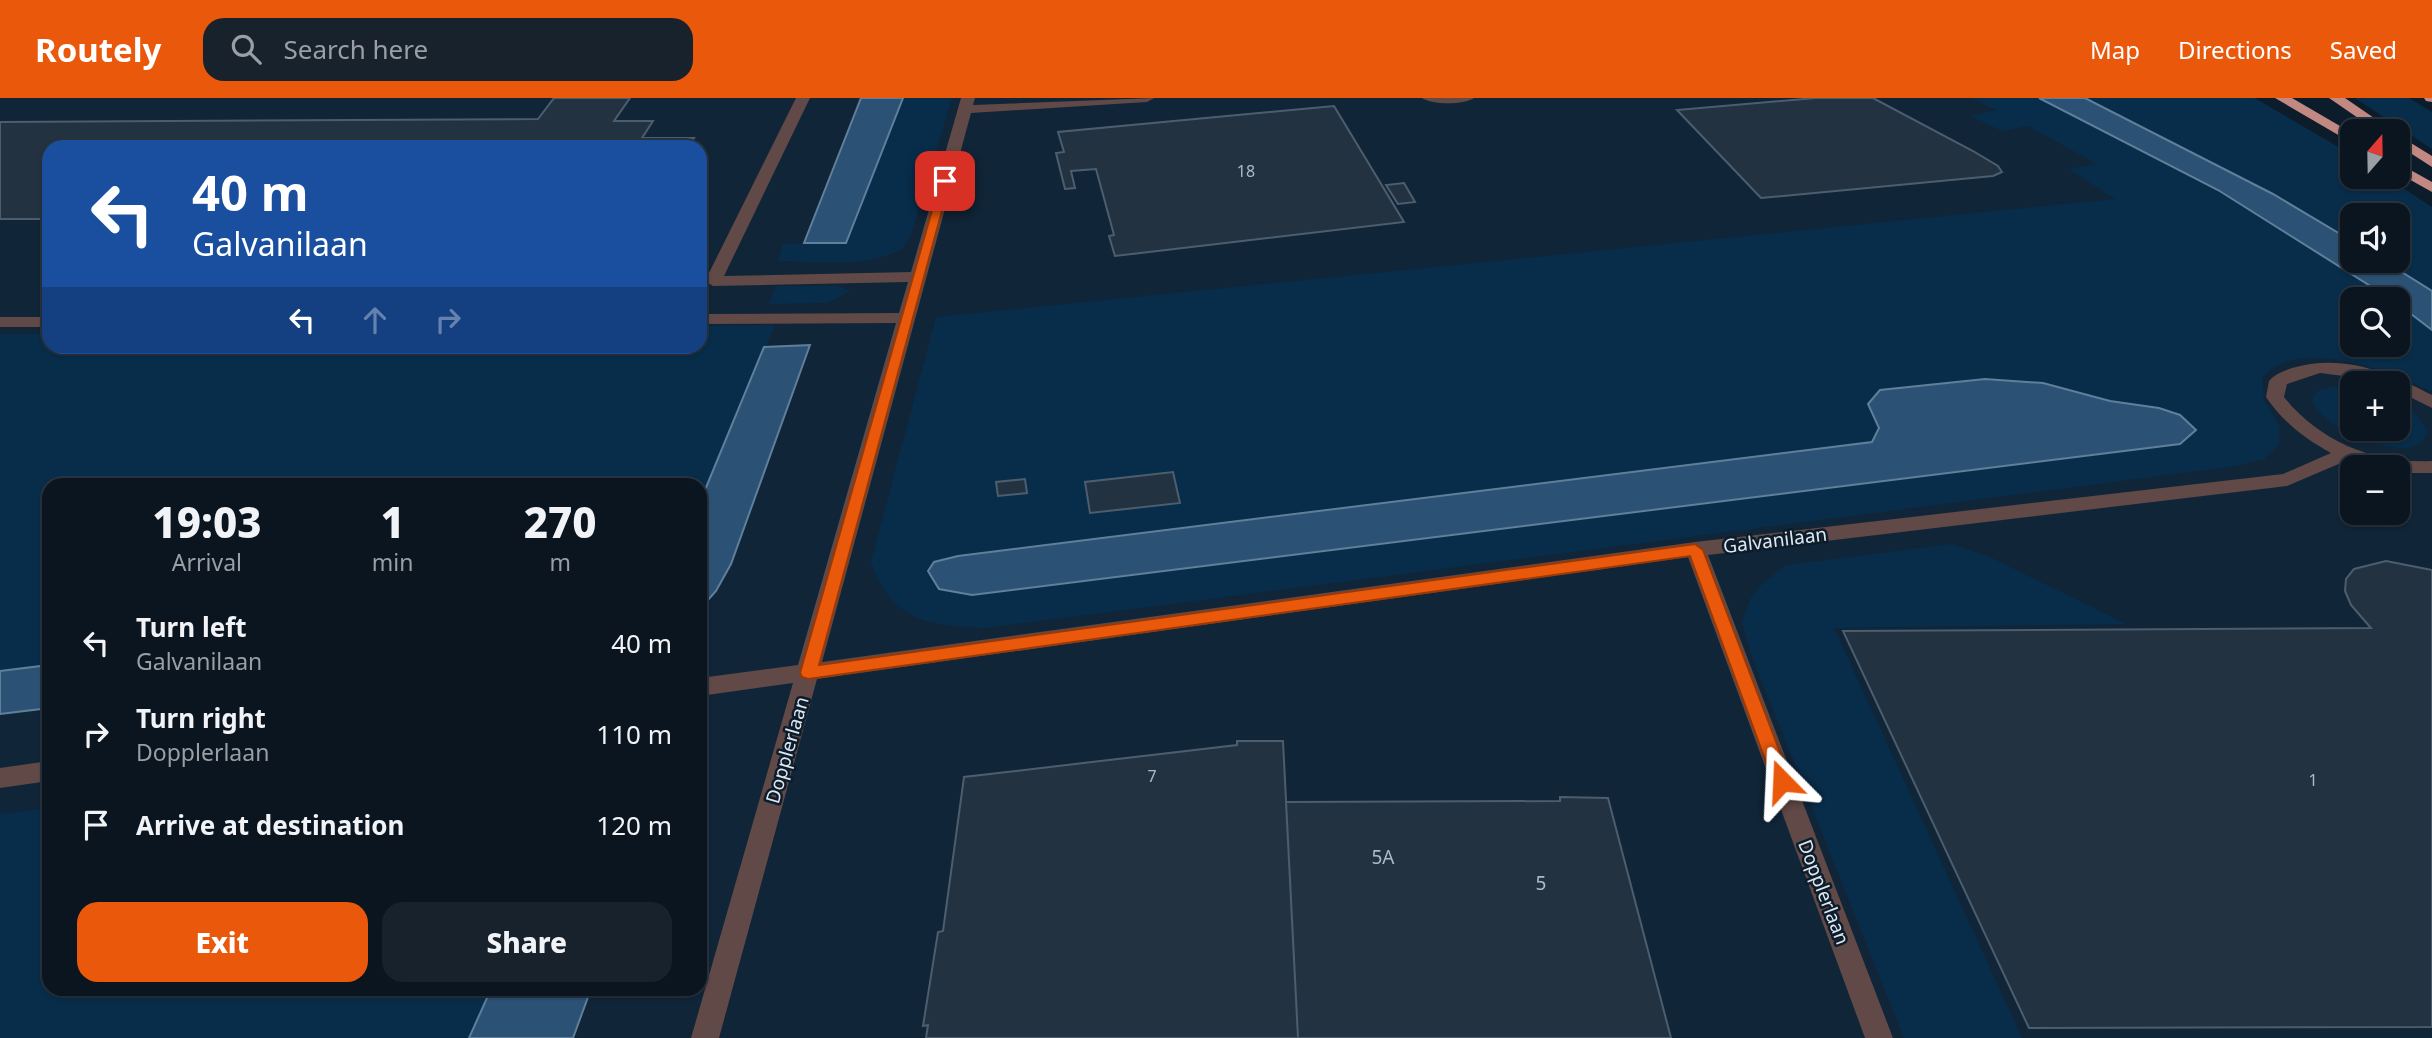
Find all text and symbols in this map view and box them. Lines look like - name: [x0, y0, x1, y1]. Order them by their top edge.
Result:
- search box: [203, 18, 693, 81]
- text: Routely: [35, 27, 161, 72]
- icon: search: [227, 30, 265, 68]
- text: Search here: [283, 31, 428, 67]
- text: Map: [2090, 33, 2140, 66]
- text: Directions: [2178, 33, 2292, 66]
- text: Saved: [2330, 33, 2397, 66]
- north arrow: [2340, 119, 2410, 189]
- map controls: [2340, 119, 2410, 525]
- pin: [915, 151, 975, 211]
- text: 40 m: [192, 159, 309, 225]
- house number: 18: [1237, 160, 1255, 182]
- icon: arrive: [926, 162, 964, 200]
- icon: left: [77, 168, 168, 259]
- button: sound: [2340, 203, 2410, 273]
- text: Galvanilaan: [192, 222, 368, 265]
- button: search: [2340, 287, 2410, 357]
- icon: left: [283, 301, 321, 339]
- icon: ahead: [356, 301, 394, 339]
- icon: right: [429, 301, 467, 339]
- button: +: [2340, 371, 2410, 441]
- button: −: [2340, 455, 2410, 525]
- text: 19:03: [152, 493, 261, 550]
- text: 1: [380, 493, 405, 550]
- text: 270: [524, 493, 597, 550]
- street label: Galvanilaan: [1722, 521, 1828, 559]
- text: Arrival: [172, 546, 242, 578]
- text: min: [372, 546, 413, 578]
- text: m: [549, 546, 571, 578]
- text: Turn left: [136, 609, 247, 645]
- icon: left: [77, 624, 115, 662]
- text: 40 m: [611, 625, 672, 661]
- text: Galvanilaan: [136, 645, 262, 677]
- street label: Dopplerlaan: [759, 693, 815, 807]
- text: Turn right: [136, 700, 266, 736]
- icon: right: [77, 715, 115, 753]
- text: 110 m: [596, 716, 672, 752]
- text: Dopplerlaan: [136, 736, 269, 768]
- position arrow: [1745, 744, 1819, 818]
- house number: 7: [1147, 765, 1157, 787]
- house number: 1: [2308, 769, 2318, 791]
- icon: arrive: [77, 806, 115, 844]
- text: Arrive at destination: [136, 807, 405, 843]
- text: 120 m: [596, 807, 672, 843]
- street label: Dopplerlaan: [1792, 836, 1856, 948]
- house number: 5A: [1371, 844, 1395, 870]
- house number: 5: [1536, 870, 1546, 896]
- button: Exit: [77, 902, 368, 982]
- button: Share: [382, 902, 672, 982]

